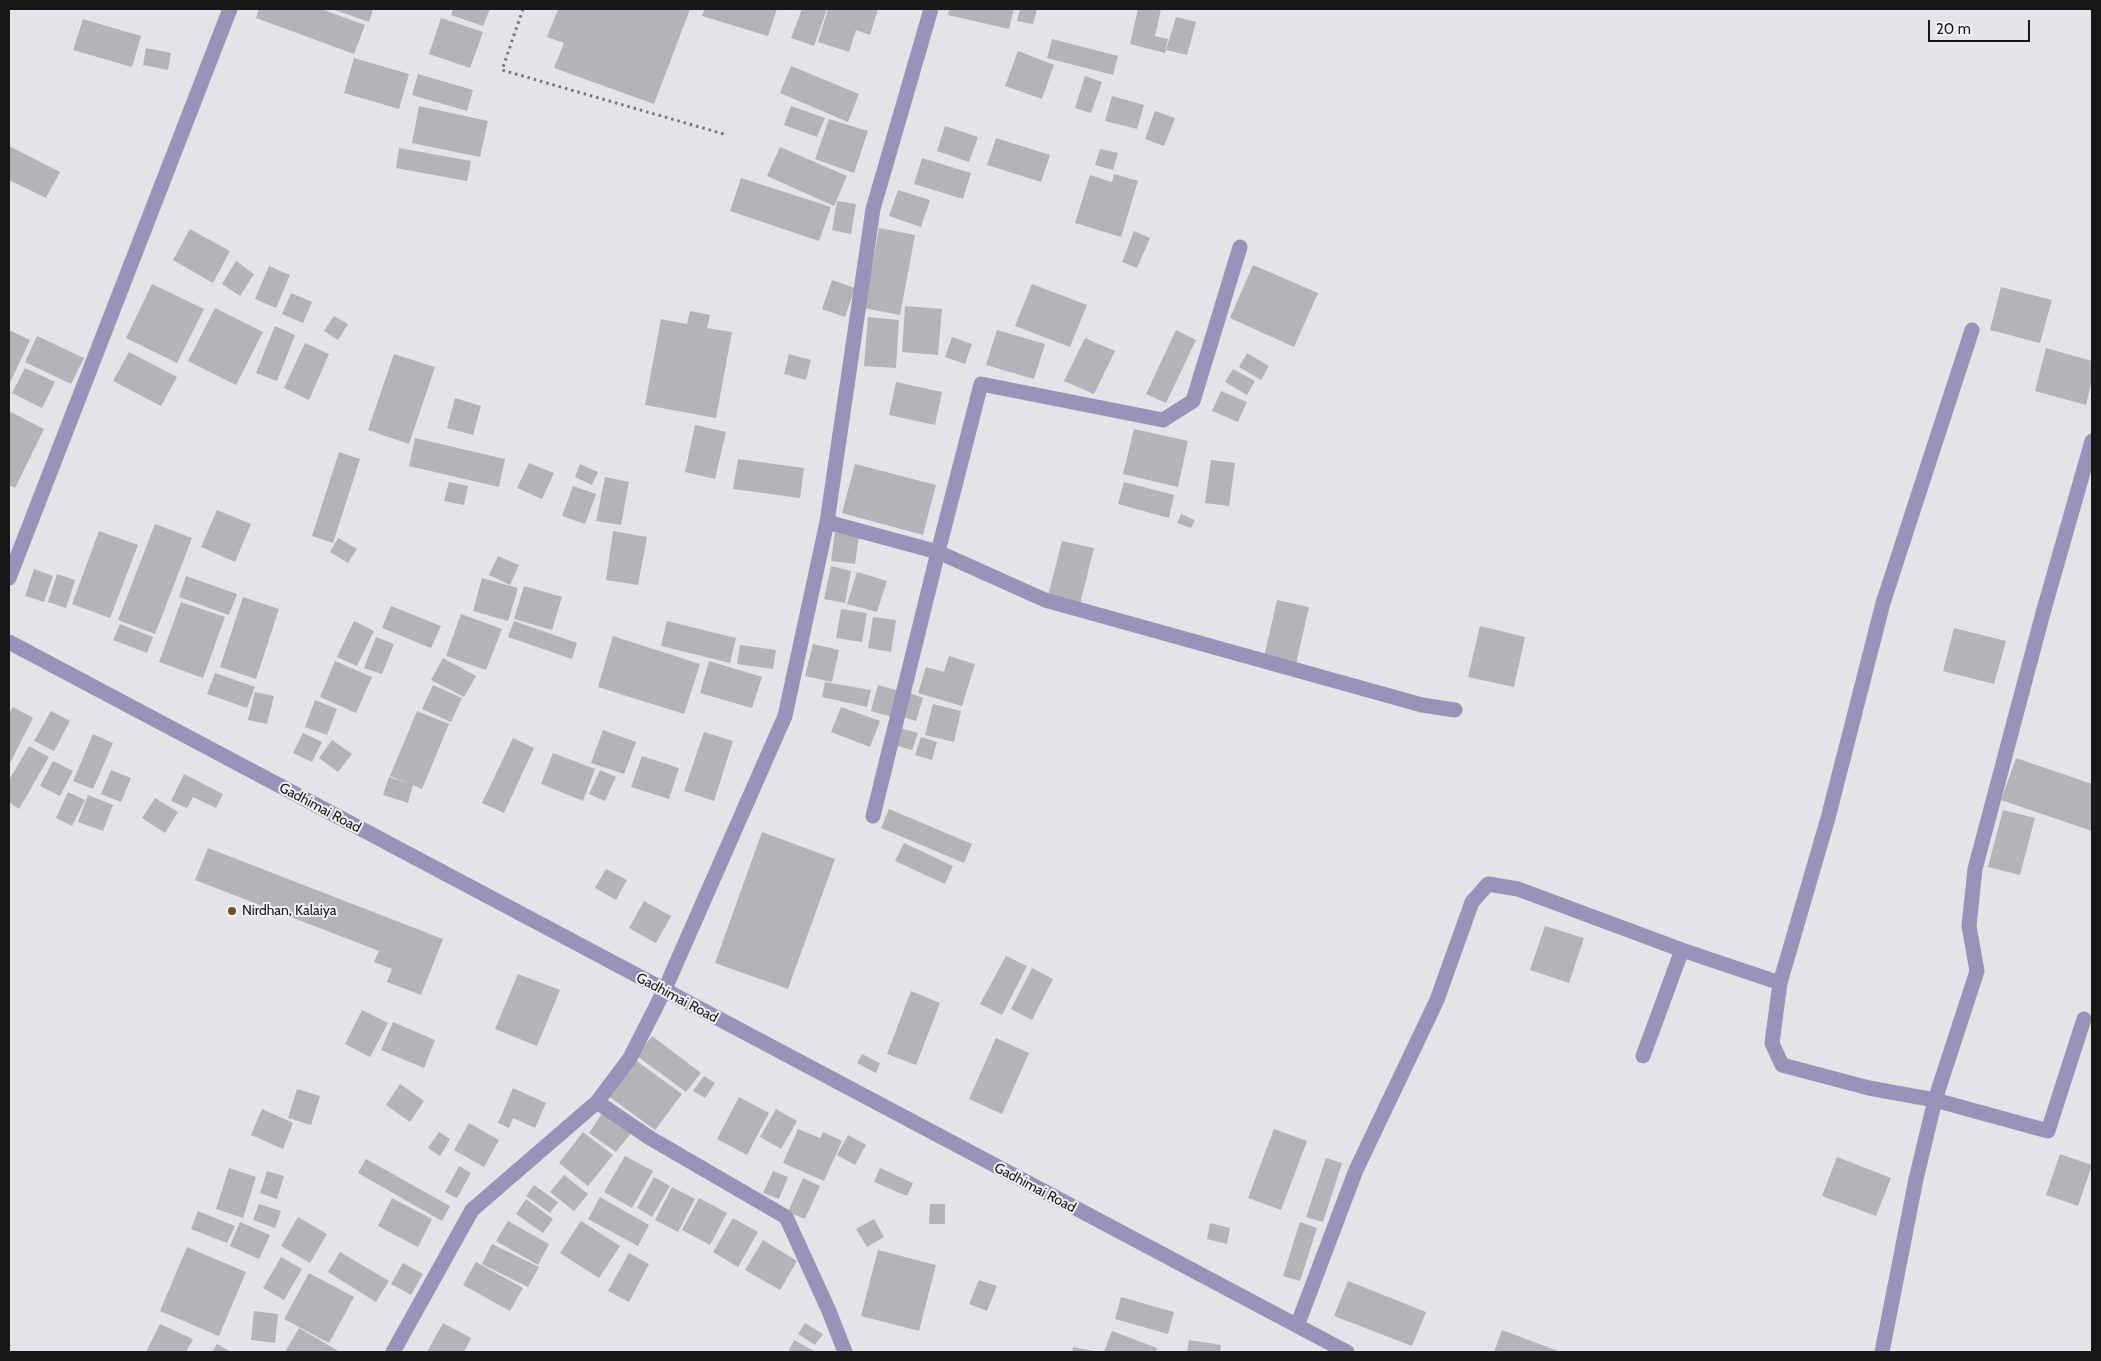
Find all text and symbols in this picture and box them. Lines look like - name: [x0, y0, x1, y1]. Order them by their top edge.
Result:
- scale bar: [1931, 10, 2034, 42]
- text: 20 m: [1936, 20, 1971, 38]
- street label: Gadhimai Road: [276, 779, 364, 837]
- place label: Nirdhan, Kalaiya: [242, 903, 336, 919]
- marker: Nirdhan, Kalaiya: [226, 905, 238, 917]
- street label: Gadhimai Road: [633, 969, 721, 1027]
- street label: Gadhimai Road: [991, 1159, 1079, 1217]

